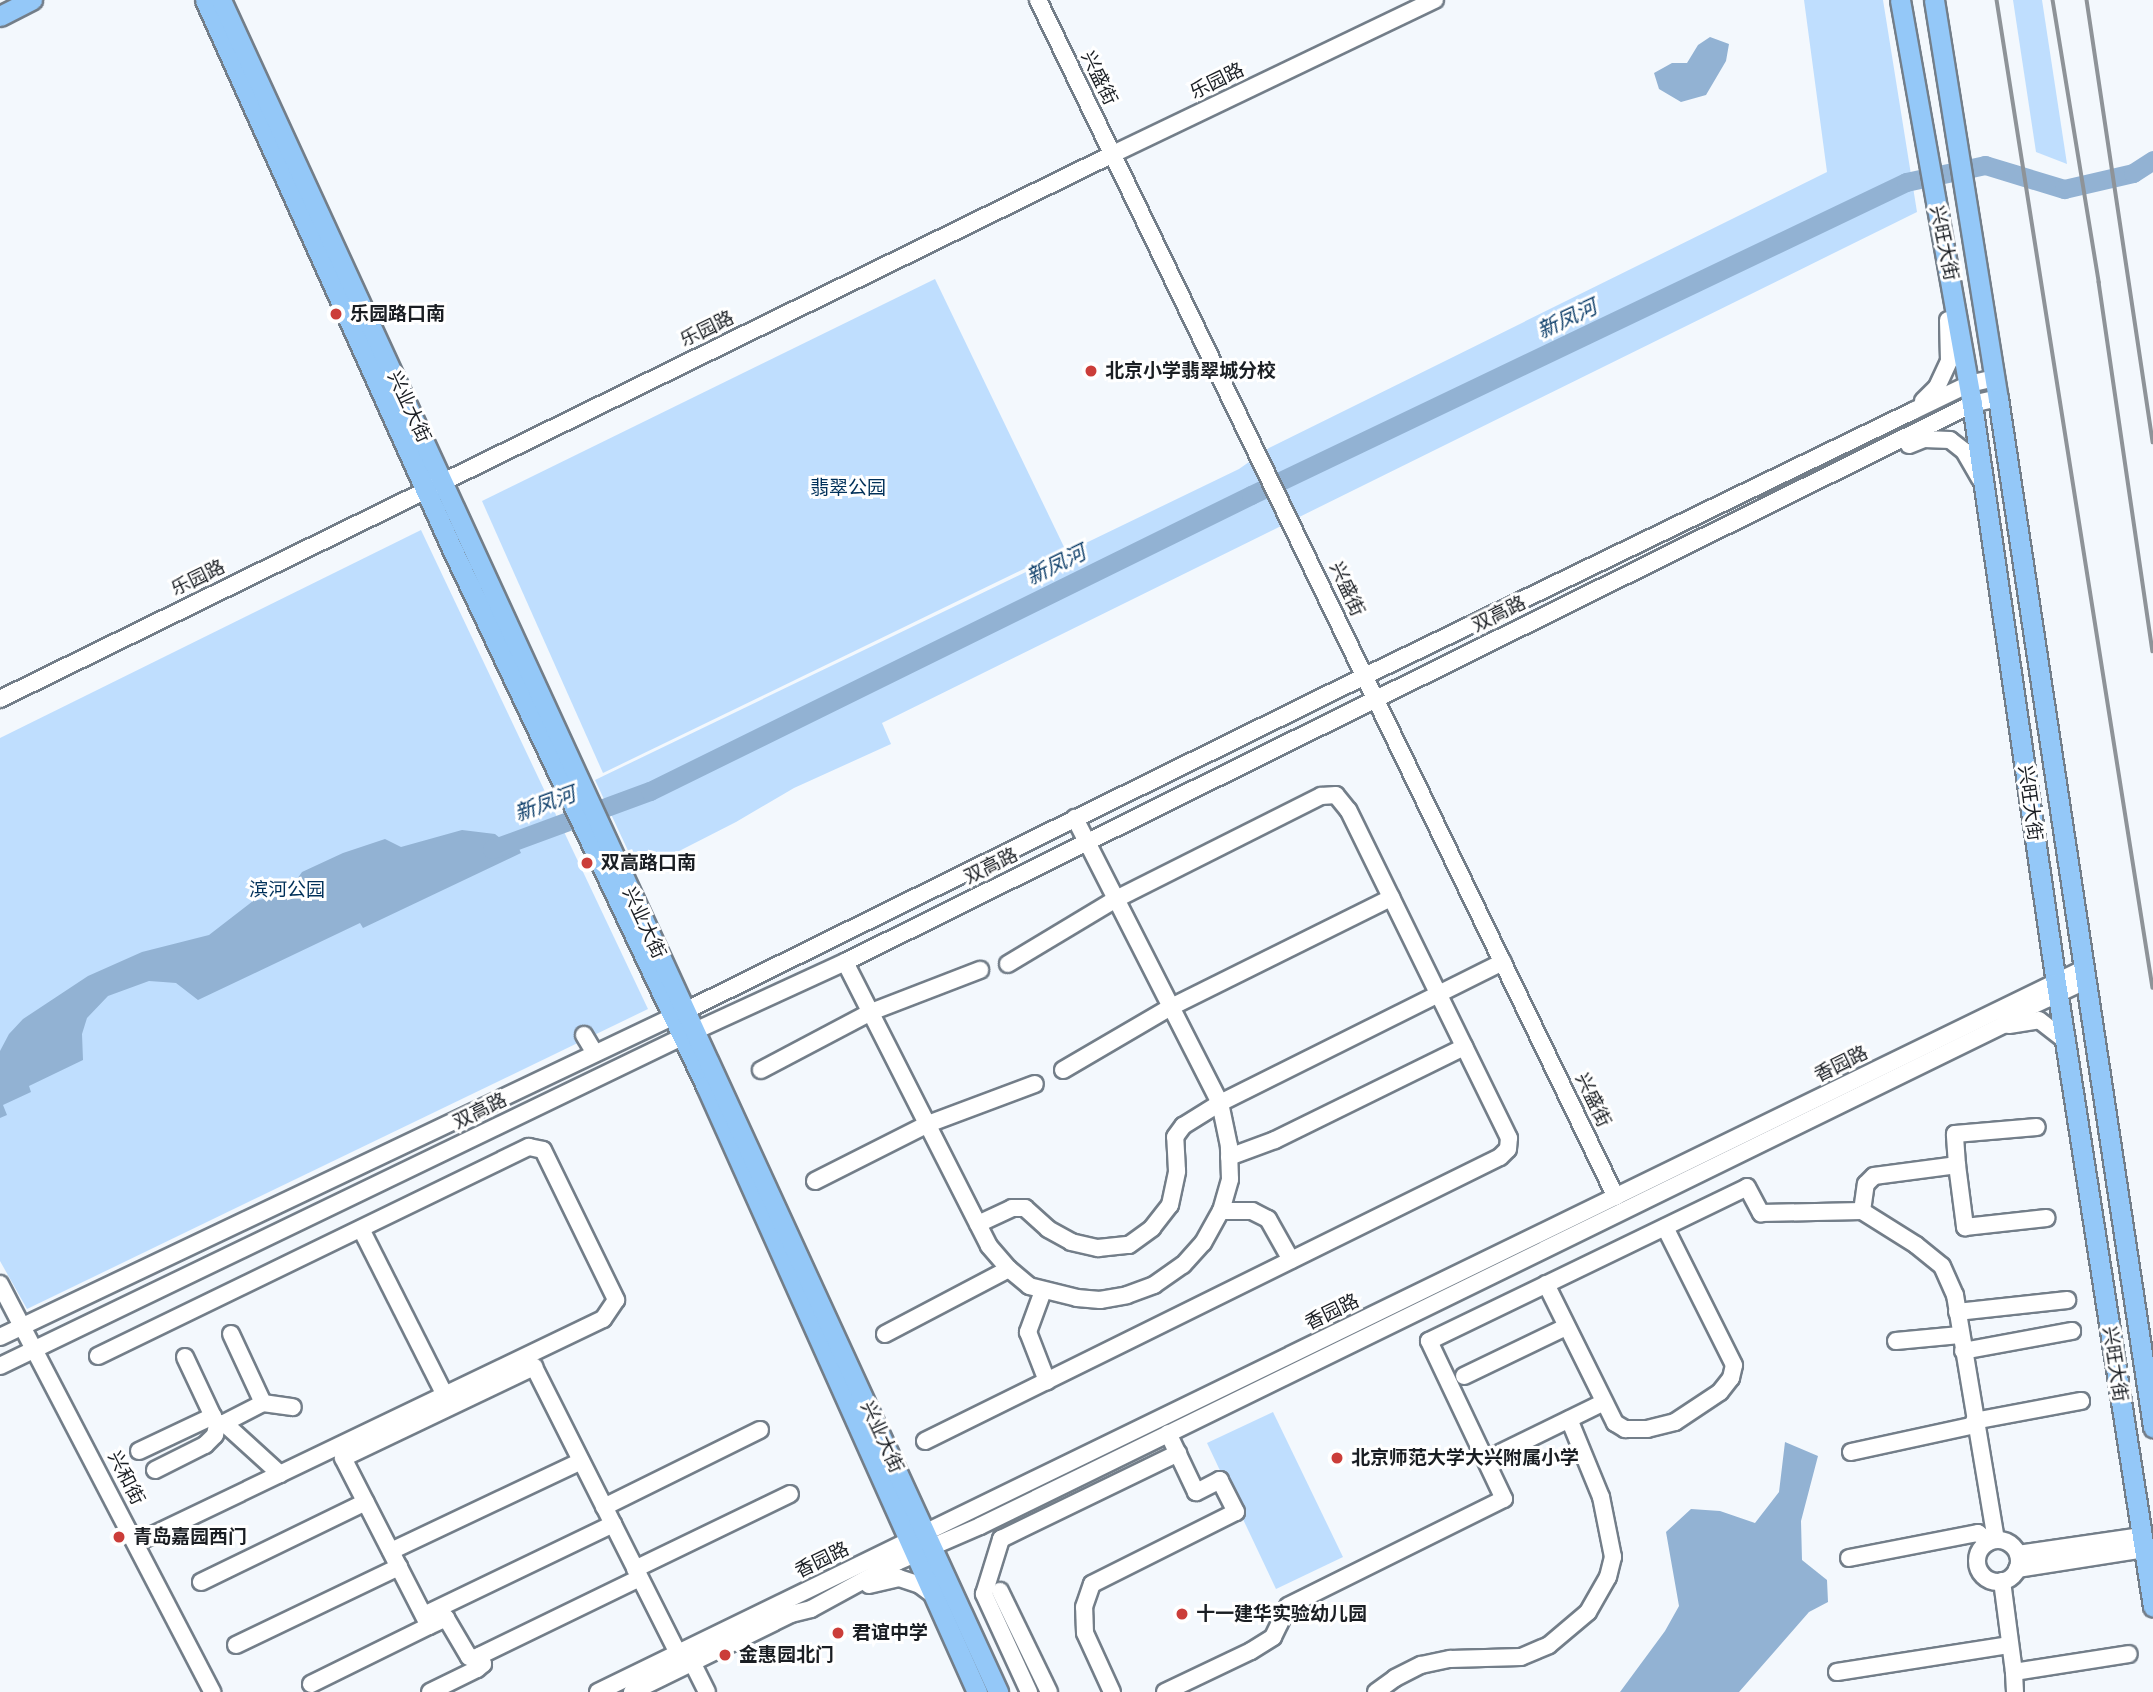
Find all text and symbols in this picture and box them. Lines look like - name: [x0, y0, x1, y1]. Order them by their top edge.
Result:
- street label: 兴盛街: [1076, 47, 1122, 109]
- street label: 乐园路: [1186, 58, 1248, 104]
- street label: 兴旺大街: [1925, 203, 1963, 283]
- water label: 新凤河: [1533, 294, 1601, 344]
- place label: 乐园路口南: [350, 303, 445, 325]
- marker: 乐园路口南: [328, 306, 344, 322]
- street label: 乐园路: [676, 306, 738, 352]
- place label: 北京小学翡翠城分校: [1105, 360, 1276, 382]
- marker: 北京小学翡翠城分校: [1083, 363, 1099, 379]
- street label: 兴业大街: [383, 368, 435, 446]
- park label: 翡翠公园: [810, 477, 886, 499]
- water label: 新凤河: [1022, 540, 1090, 590]
- street label: 乐园路: [167, 555, 229, 601]
- street label: 兴盛街: [1325, 558, 1369, 620]
- street label: 双高路: [1468, 591, 1530, 637]
- street label: 兴旺大街: [2013, 764, 2047, 842]
- water label: 新凤河: [511, 781, 579, 827]
- street label: 双高路: [960, 843, 1022, 889]
- place label: 双高路口南: [601, 852, 696, 874]
- marker: 双高路口南: [579, 855, 595, 871]
- park label: 滨河公园: [249, 879, 325, 901]
- street label: 兴业大街: [618, 884, 670, 962]
- street label: 香园路: [1810, 1041, 1872, 1087]
- street label: 兴盛街: [1570, 1069, 1616, 1131]
- street label: 双高路: [449, 1088, 511, 1134]
- street label: 香园路: [1301, 1289, 1363, 1335]
- street label: 兴旺大街: [2098, 1325, 2132, 1403]
- street label: 兴业大街: [856, 1398, 908, 1476]
- street label: 兴和街: [103, 1447, 149, 1509]
- place label: 北京师范大学大兴附属小学: [1351, 1447, 1579, 1469]
- marker: 北京师范大学大兴附属小学: [1329, 1450, 1345, 1466]
- place label: 青岛嘉园西门: [133, 1526, 247, 1548]
- marker: 青岛嘉园西门: [111, 1529, 127, 1545]
- street label: 香园路: [791, 1537, 853, 1583]
- place label: 十一建华实验幼儿园: [1196, 1603, 1367, 1625]
- marker: 十一建华实验幼儿园: [1174, 1606, 1190, 1622]
- place label: 君谊中学: [852, 1622, 928, 1644]
- marker: 君谊中学: [830, 1625, 846, 1641]
- place label: 金惠园北门: [739, 1644, 834, 1666]
- marker: 金惠园北门: [717, 1647, 733, 1663]

